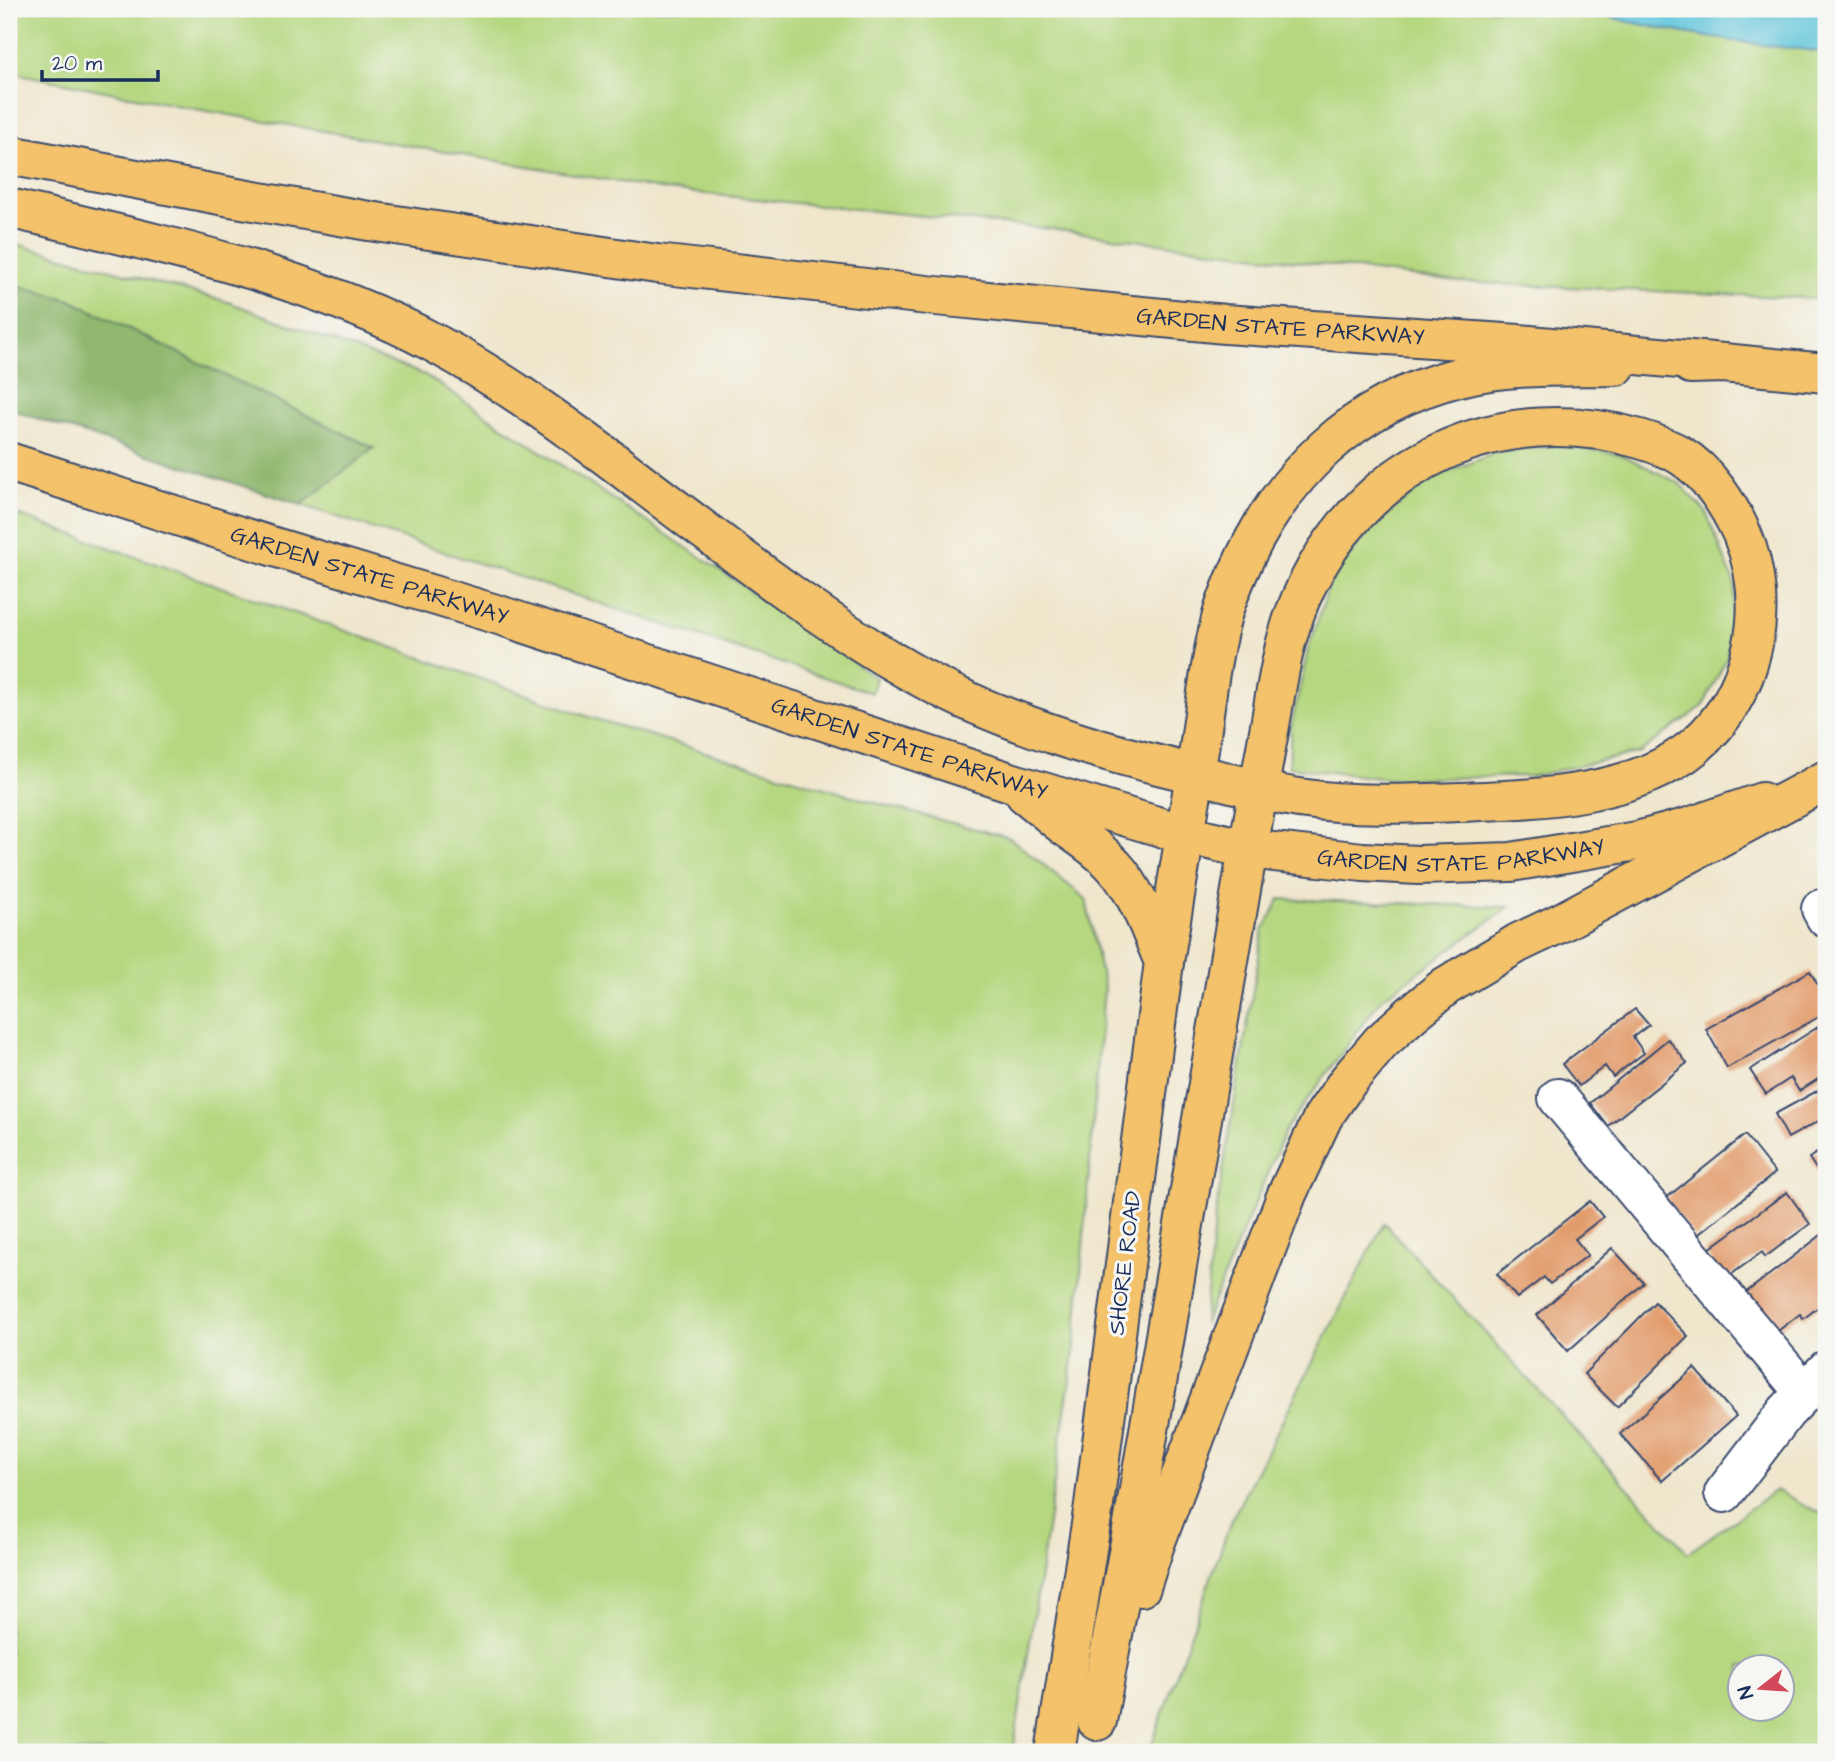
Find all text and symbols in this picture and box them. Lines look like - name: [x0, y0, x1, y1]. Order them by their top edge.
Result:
- scale bar: [42, 38, 158, 82]
- text: 20 m: [52, 49, 103, 78]
- street label: GARDEN STATE PARKWAY: [1135, 300, 1426, 354]
- street label: GARDEN STATE PARKWAY: [227, 518, 513, 633]
- street label: GARDEN STATE PARKWAY: [767, 689, 1051, 808]
- street label: GARDEN STATE PARKWAY: [1316, 831, 1607, 881]
- street label: SHORE ROAD: [1100, 1189, 1150, 1337]
- north arrow: [1727, 1652, 1797, 1722]
- text: N: [1732, 1683, 1761, 1702]

